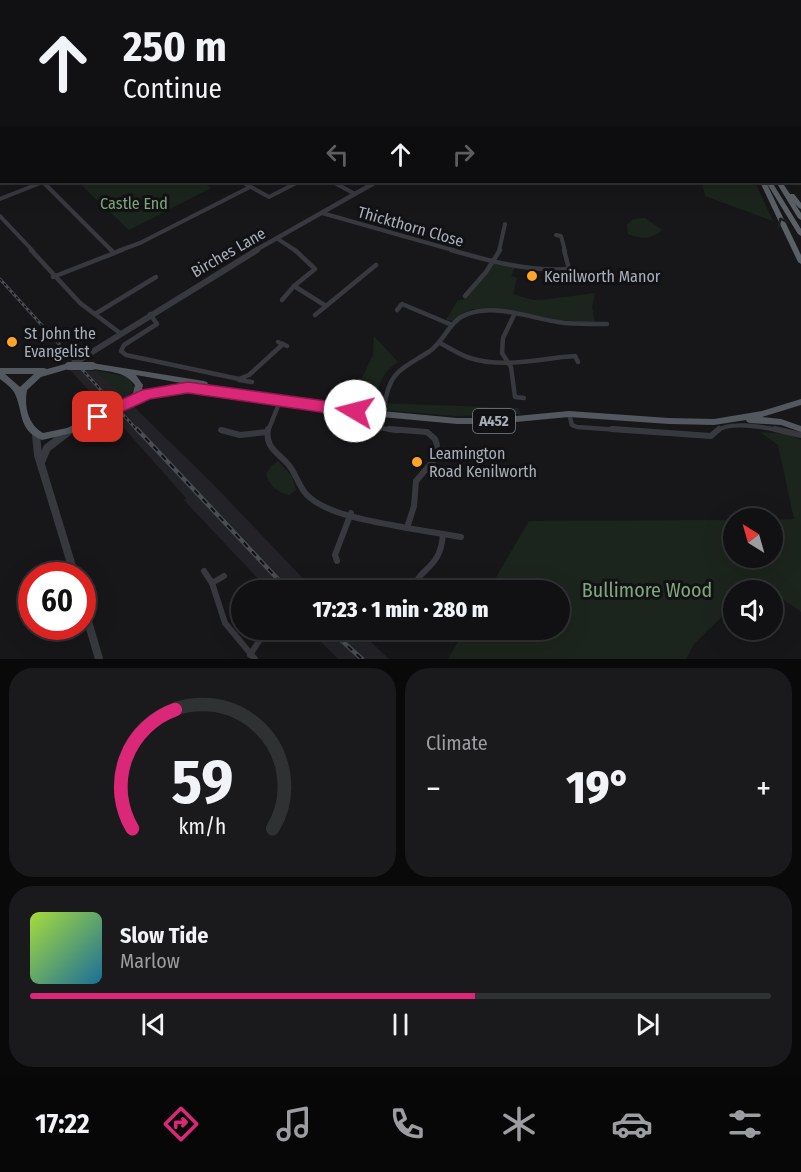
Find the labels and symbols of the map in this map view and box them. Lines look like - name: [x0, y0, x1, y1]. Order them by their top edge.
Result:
- park label: Castle End: [100, 194, 168, 213]
- street label: Thickthorn Close: [356, 202, 466, 251]
- one-way arrow: [778, 217, 790, 228]
- street label: Birches Lane: [188, 223, 269, 281]
- place label: Kenilworth Manor: [544, 267, 661, 286]
- marker: Kenilworth Manor: [525, 269, 539, 283]
- place label: St John the Evangelist: [24, 324, 96, 361]
- marker: St John the Evangelist: [5, 335, 19, 349]
- position arrow: [323, 379, 387, 443]
- pin: [72, 391, 123, 442]
- road number: A452: [473, 409, 515, 433]
- place label: Leamington Road Kenilworth: [429, 444, 537, 481]
- marker: Leamington Road Kenilworth: [410, 455, 424, 469]
- north arrow: [723, 508, 783, 568]
- speed limit sign: 60: [18, 562, 96, 640]
- park label: Bullimore Wood: [582, 578, 712, 602]

